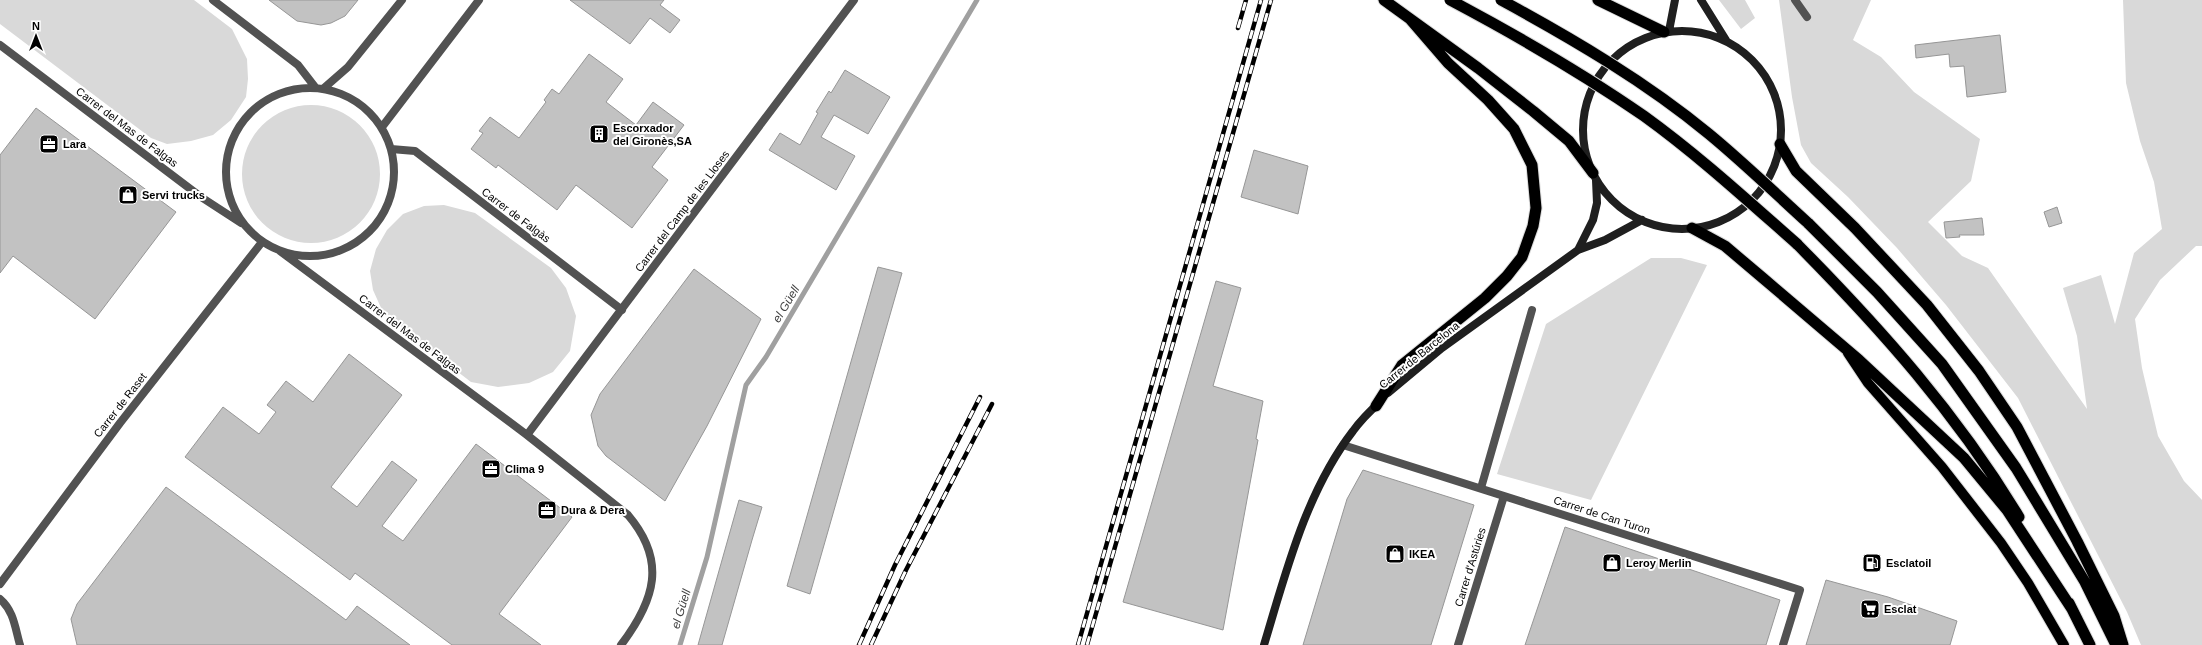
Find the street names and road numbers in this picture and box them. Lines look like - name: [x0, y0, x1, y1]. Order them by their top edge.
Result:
- street label: Carrer del Mas de Falgas: [74, 85, 181, 169]
- street label: Carrer del Camp de les Lloses: [632, 148, 732, 274]
- street label: Carrer de Falgàs: [479, 185, 553, 245]
- street label: Carrer del Mas de Falgas: [357, 292, 464, 376]
- street label: Carrer de Barcelona: [1377, 319, 1462, 391]
- street label: Carrer de Raset: [91, 370, 149, 440]
- street label: Carrer de Can Turon: [1552, 494, 1652, 536]
- street label: Carrer d'Astúries: [1452, 525, 1488, 608]

